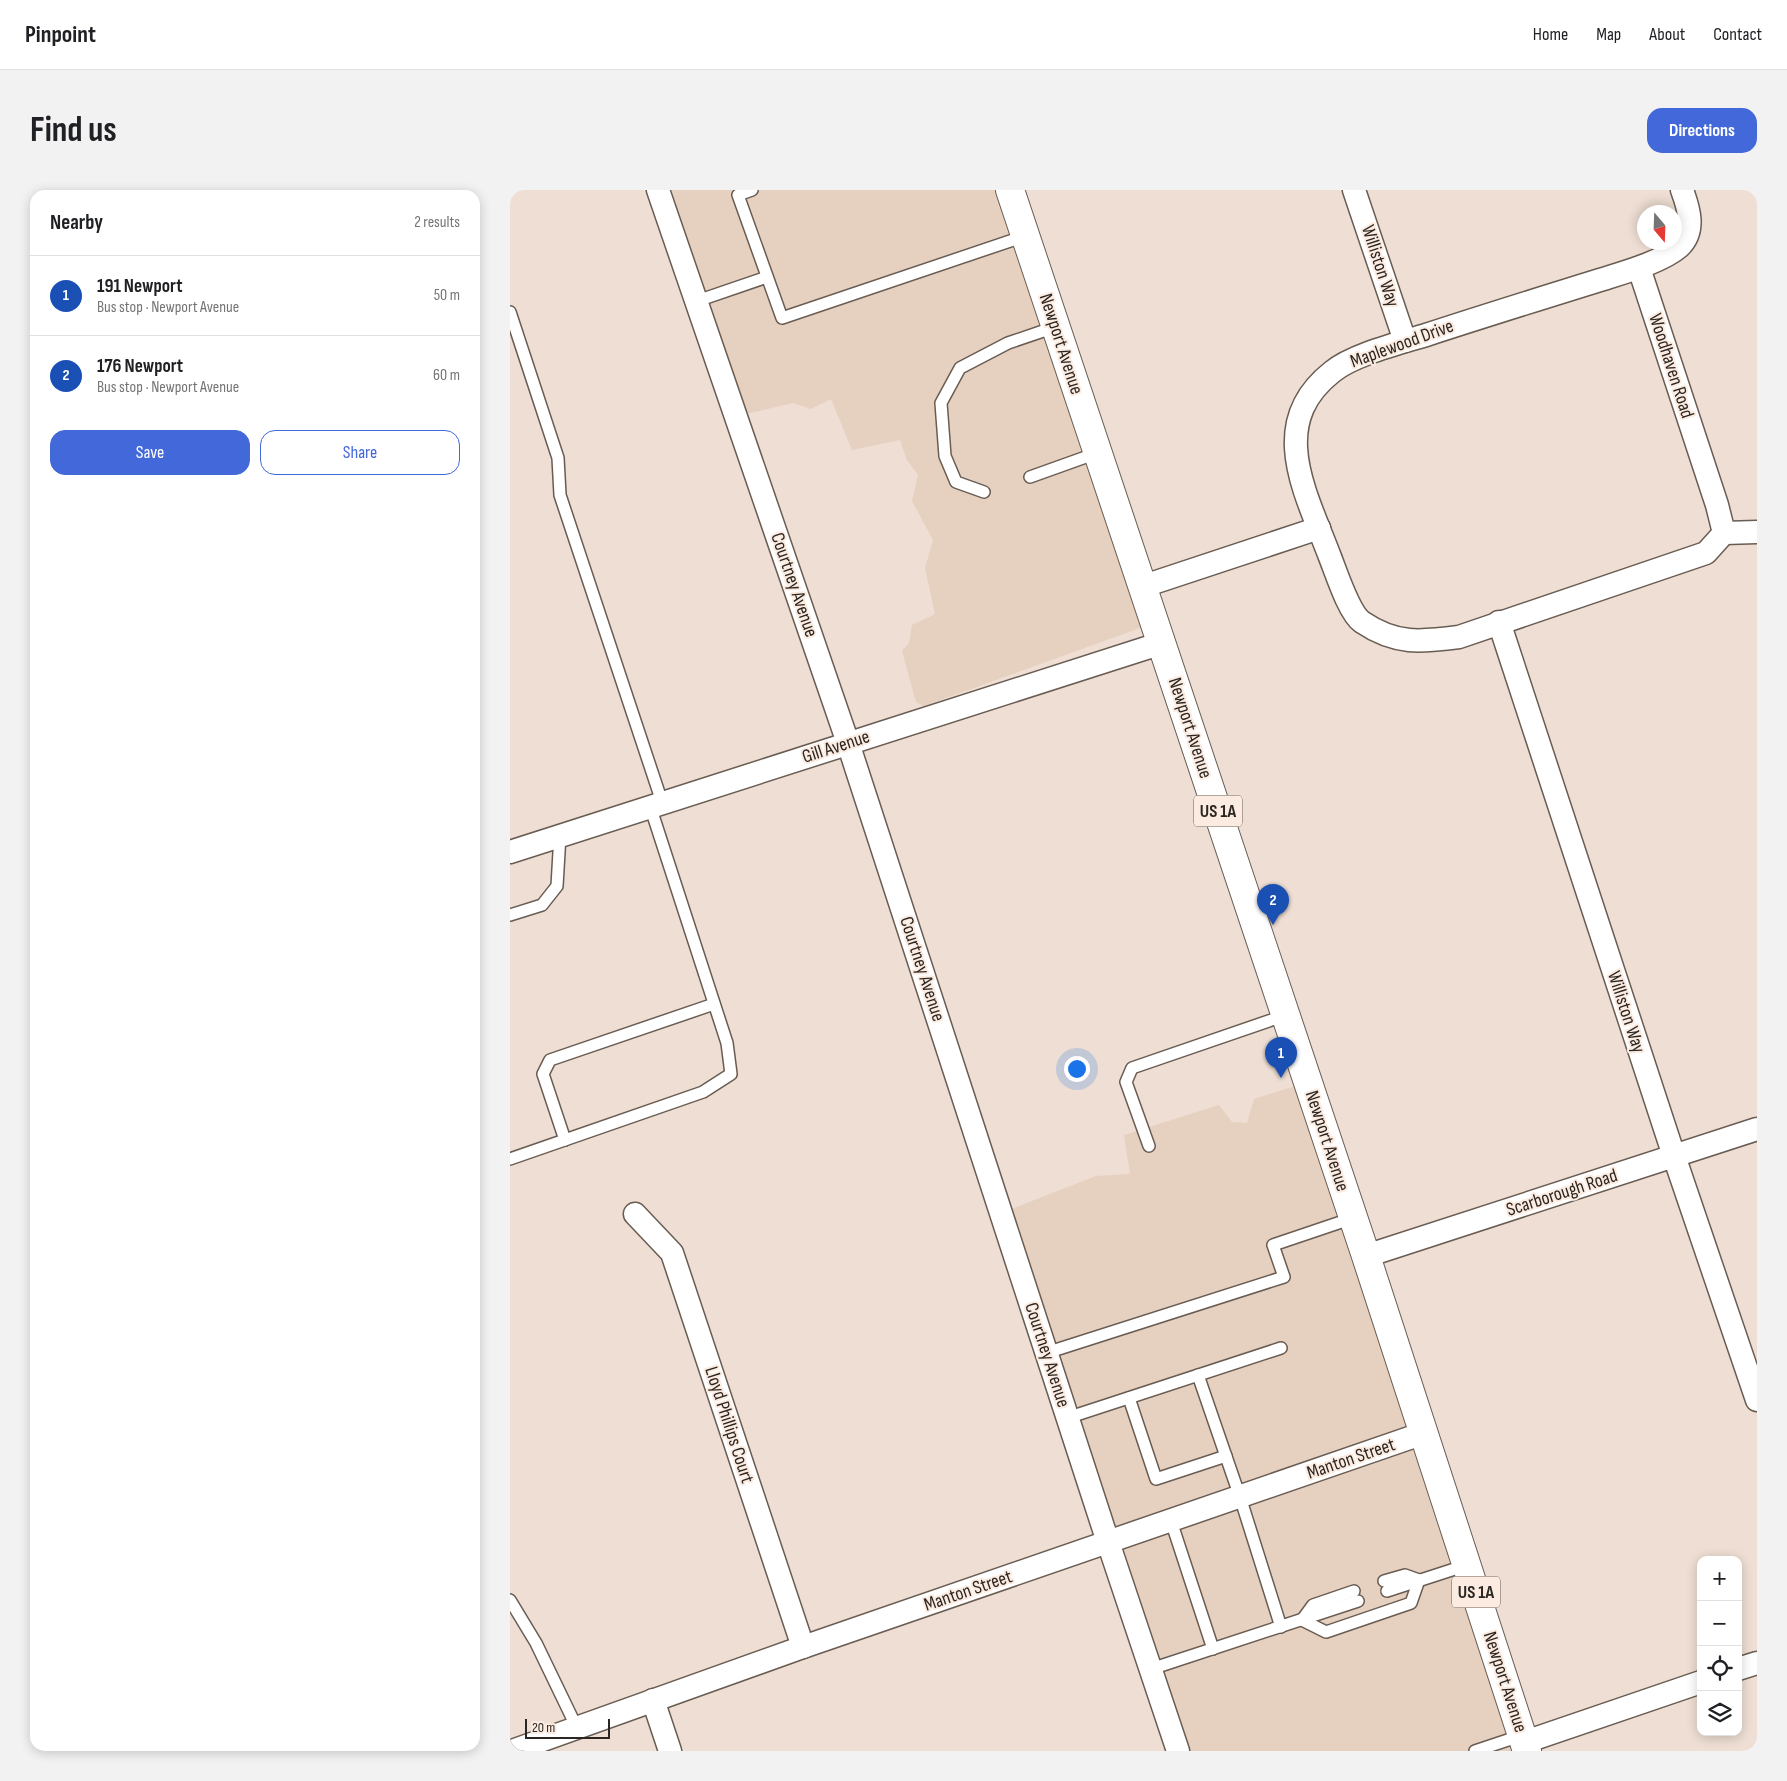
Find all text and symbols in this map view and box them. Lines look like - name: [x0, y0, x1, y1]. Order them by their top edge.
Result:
- text: Pinpoint: [25, 20, 96, 49]
- text: Home: [1533, 24, 1568, 45]
- text: Map: [1596, 24, 1621, 45]
- text: About: [1649, 24, 1685, 45]
- text: Contact: [1713, 24, 1762, 45]
- button: Directions: [1647, 108, 1757, 153]
- text: Find us: [30, 109, 117, 152]
- north arrow: [1637, 205, 1682, 250]
- text: Nearby: [50, 210, 103, 235]
- text: 2 results: [414, 213, 460, 232]
- street label: Williston Way: [1356, 222, 1404, 311]
- text: 191 Newport: [97, 275, 182, 298]
- text: 1: [63, 286, 69, 305]
- text: 50 m: [434, 286, 460, 305]
- street label: Newport Avenue: [1034, 291, 1088, 397]
- text: Bus stop · Newport Avenue: [97, 298, 239, 317]
- street label: Woodhaven Road: [1643, 311, 1699, 421]
- street label: Maplewood Drive: [1347, 315, 1457, 373]
- text: 176 Newport: [97, 355, 183, 378]
- text: 2: [62, 366, 70, 385]
- text: 60 m: [433, 366, 460, 385]
- text: Bus stop · Newport Avenue: [97, 378, 239, 397]
- button: Save: [50, 430, 250, 475]
- button: Share: [260, 430, 460, 475]
- street label: Courtney Avenue: [765, 530, 823, 640]
- street label: Newport Avenue: [1163, 675, 1217, 781]
- street label: Gill Avenue: [799, 725, 873, 769]
- road number: US 1A: [1194, 796, 1242, 826]
- pin: 2: [1257, 884, 1289, 925]
- street label: Courtney Avenue: [894, 914, 950, 1024]
- street label: Williston Way: [1602, 968, 1650, 1057]
- pin: 1: [1265, 1037, 1297, 1078]
- your location: [1064, 1056, 1090, 1082]
- street label: Newport Avenue: [1300, 1088, 1354, 1194]
- street label: Scarborough Road: [1504, 1164, 1620, 1222]
- street label: Courtney Avenue: [1019, 1300, 1075, 1410]
- street label: Lloyd Phillips Court: [699, 1364, 759, 1486]
- street label: Manton Street: [1304, 1433, 1398, 1485]
- map controls: [1697, 1556, 1742, 1736]
- button: +: [1697, 1556, 1742, 1601]
- street label: Manton Street: [921, 1565, 1015, 1617]
- road number: US 1A: [1452, 1576, 1500, 1608]
- button: −: [1697, 1601, 1742, 1646]
- street label: Newport Avenue: [1478, 1629, 1532, 1735]
- button: locate: [1697, 1646, 1742, 1691]
- button: layers: [1697, 1691, 1742, 1736]
- scale bar: [525, 1716, 610, 1739]
- text: 20 m: [532, 1719, 555, 1736]

